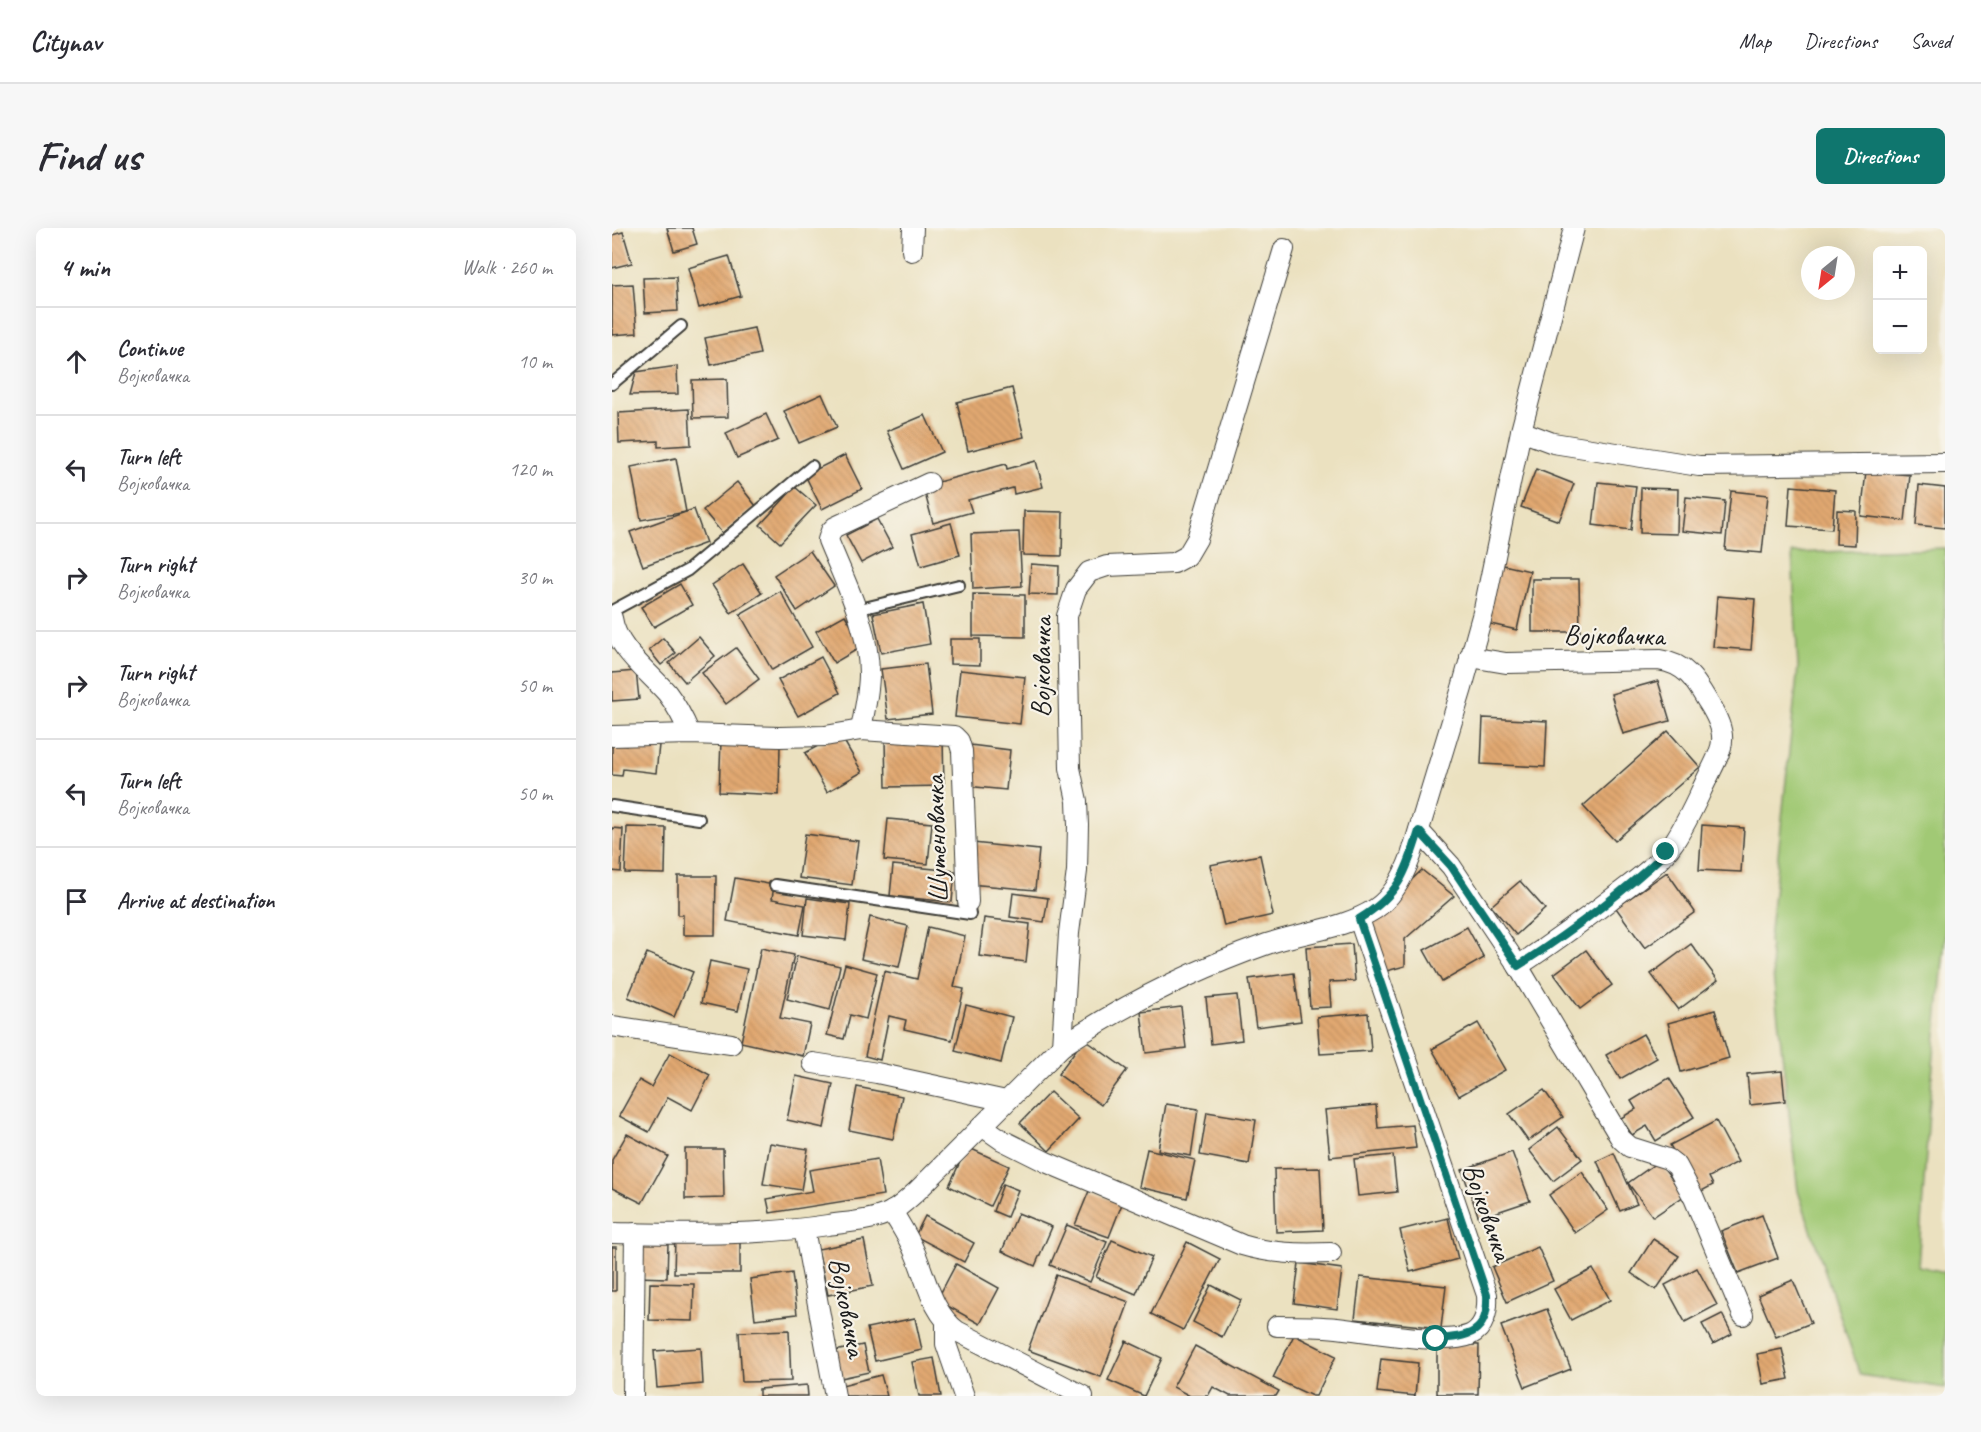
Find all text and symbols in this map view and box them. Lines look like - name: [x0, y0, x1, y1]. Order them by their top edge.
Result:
- text: Citynav: [30, 24, 101, 59]
- text: Map: [1739, 28, 1771, 54]
- text: Directions: [1804, 28, 1877, 54]
- text: Saved: [1910, 28, 1951, 54]
- button: Directions: [1816, 128, 1945, 184]
- text: Find us: [36, 130, 141, 183]
- north arrow: [1801, 246, 1855, 300]
- map controls: [1873, 246, 1927, 354]
- button: +: [1873, 246, 1927, 300]
- text: 4 min: [60, 251, 110, 284]
- text: Walk · 260 m: [462, 255, 552, 280]
- button: −: [1873, 300, 1927, 354]
- text: Continue: [117, 335, 183, 363]
- icon: ahead: [60, 345, 93, 378]
- text: 10 m: [518, 349, 552, 374]
- text: Војковачка: [117, 363, 189, 388]
- text: Turn left: [117, 443, 181, 471]
- icon: left: [60, 453, 93, 486]
- text: 120 m: [509, 457, 552, 482]
- text: Војковачка: [117, 471, 189, 496]
- text: Turn right: [117, 551, 194, 579]
- icon: right: [60, 561, 93, 594]
- text: 30 m: [518, 565, 552, 590]
- text: Војковачка: [117, 579, 189, 604]
- street label: Војковачка: [1023, 614, 1059, 718]
- street label: Војковачка: [1563, 617, 1667, 653]
- text: Turn right: [117, 659, 194, 687]
- icon: right: [60, 669, 93, 702]
- text: 50 m: [518, 673, 552, 698]
- text: Војковачка: [117, 687, 189, 712]
- text: Turn left: [117, 767, 181, 795]
- street label: Шутеновачка: [916, 773, 956, 903]
- icon: left: [60, 777, 93, 810]
- text: 50 m: [518, 781, 552, 806]
- text: Војковачка: [117, 795, 189, 820]
- route end: [1652, 838, 1678, 864]
- icon: arrive: [60, 885, 93, 918]
- text: Arrive at destination: [117, 887, 274, 915]
- street label: Војковачка: [1455, 1159, 1522, 1268]
- street label: Војковачка: [821, 1254, 875, 1362]
- route start: [1422, 1325, 1448, 1351]

